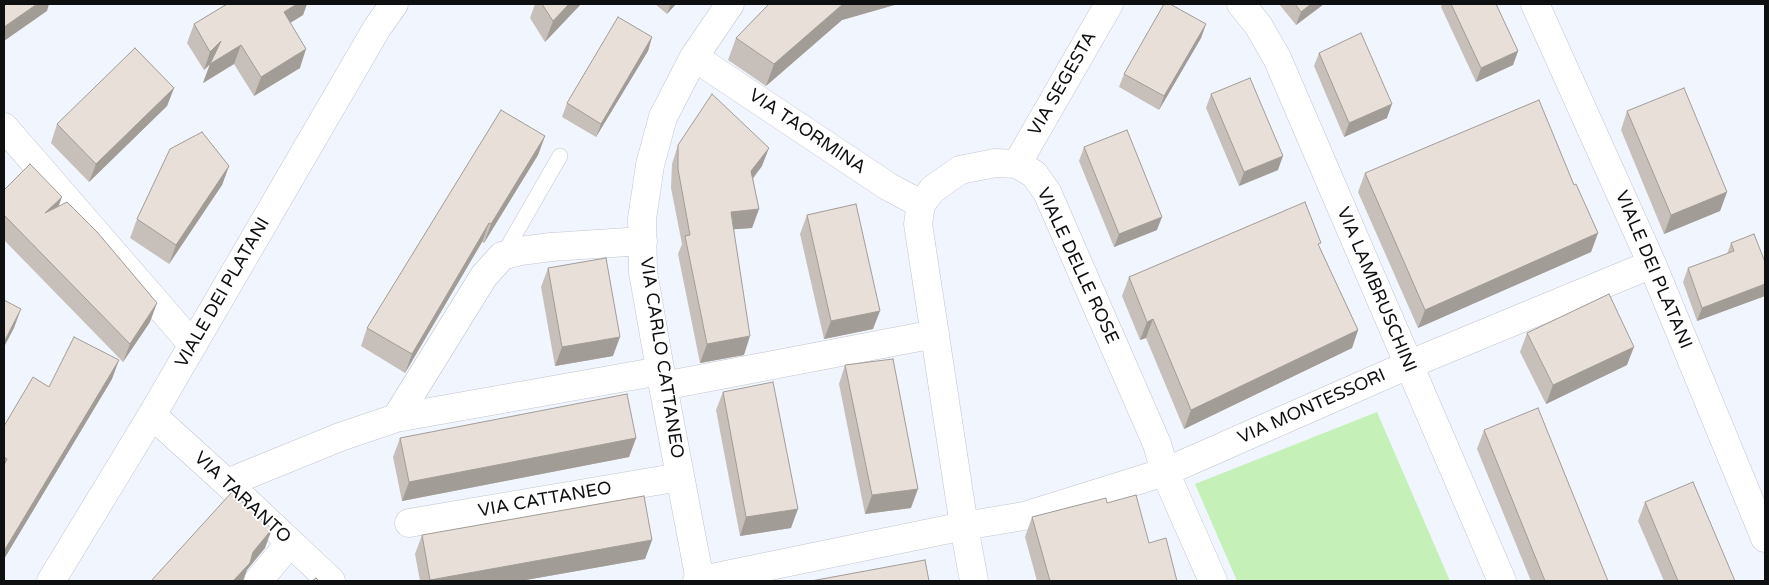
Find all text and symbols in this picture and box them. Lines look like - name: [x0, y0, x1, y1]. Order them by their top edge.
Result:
- street label: VIA SEGESTA: [1024, 28, 1102, 140]
- street label: VIA TAORMINA: [744, 85, 870, 179]
- street label: VIALE DELLE ROSE: [1031, 185, 1123, 347]
- street label: VIALE DEI PLATANI: [1610, 188, 1696, 352]
- street label: VIA LAMBRUSCHINI: [1331, 204, 1421, 376]
- street label: VIALE DEI PLATANI: [171, 214, 275, 372]
- street label: VIA CARLO CATTANEO: [634, 256, 688, 460]
- street label: VIA MONTESSORI: [1235, 365, 1389, 449]
- street label: VIA TARANTO: [189, 448, 295, 548]
- street label: VIA CATTANEO: [477, 478, 613, 522]

